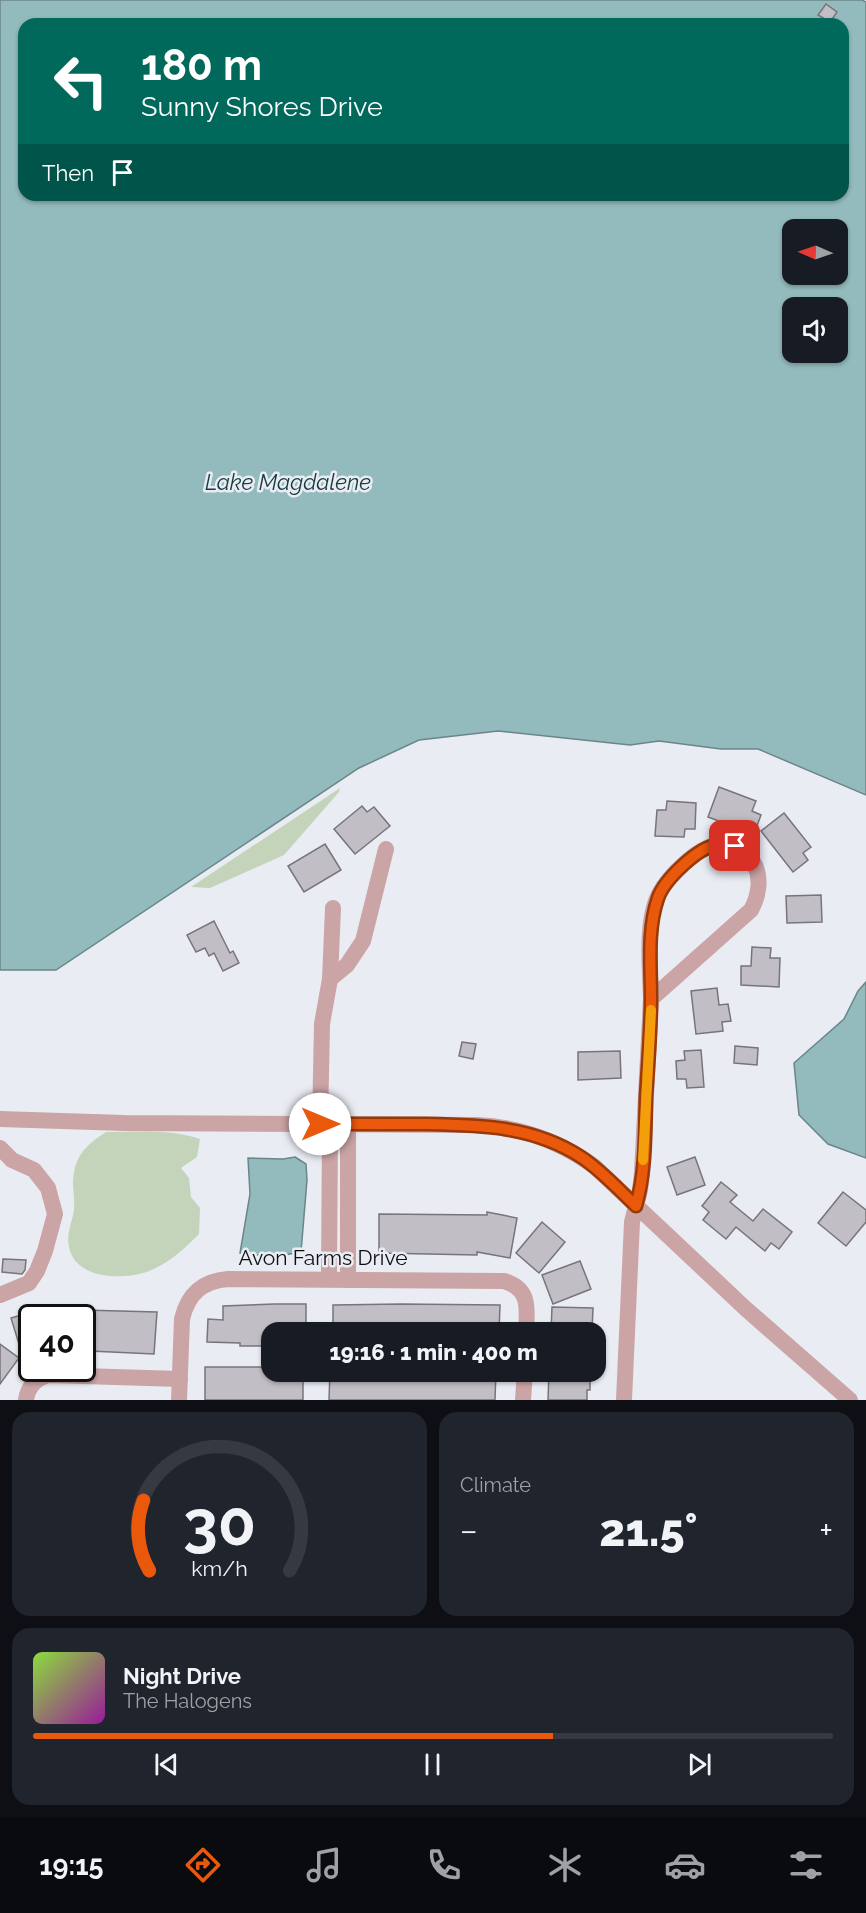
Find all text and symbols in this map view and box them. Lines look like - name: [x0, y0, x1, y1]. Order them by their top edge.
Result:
- text: 180 m: [141, 41, 262, 90]
- icon: left: [42, 42, 120, 120]
- text: Sunny Shores Drive: [141, 91, 383, 122]
- icon: arrive: [106, 156, 139, 189]
- text: Then: [42, 160, 94, 186]
- north arrow: [782, 219, 848, 285]
- map controls: [782, 219, 848, 363]
- button: sound: [782, 297, 848, 363]
- water label: Lake Magdalene: [205, 469, 371, 495]
- pin: [709, 820, 760, 871]
- icon: arrive: [718, 829, 751, 862]
- position arrow: [288, 1092, 352, 1156]
- street label: Avon Farms Drive: [238, 1245, 408, 1270]
- speed limit sign: 40: [18, 1304, 96, 1382]
- text: 19:16 · 1 min · 400 m: [329, 1339, 538, 1365]
- text: Climate: [460, 1473, 531, 1497]
- text: 30: [183, 1486, 256, 1560]
- text: 21.5°: [599, 1504, 698, 1557]
- text: −: [460, 1511, 478, 1550]
- text: +: [819, 1511, 833, 1550]
- text: km/h: [191, 1556, 248, 1581]
- text: Night Drive: [123, 1663, 241, 1689]
- text: The Halogens: [123, 1689, 252, 1713]
- icon: previous: [150, 1748, 183, 1781]
- icon: pause: [416, 1748, 449, 1781]
- icon: next: [683, 1748, 716, 1781]
- icon: directions: [182, 1844, 224, 1886]
- icon: music: [303, 1844, 345, 1886]
- icon: phone: [423, 1844, 465, 1886]
- icon: climate: [544, 1844, 586, 1886]
- icon: car: [664, 1844, 706, 1886]
- icon: filters: [785, 1844, 827, 1886]
- text: 19:15: [39, 1850, 103, 1881]

